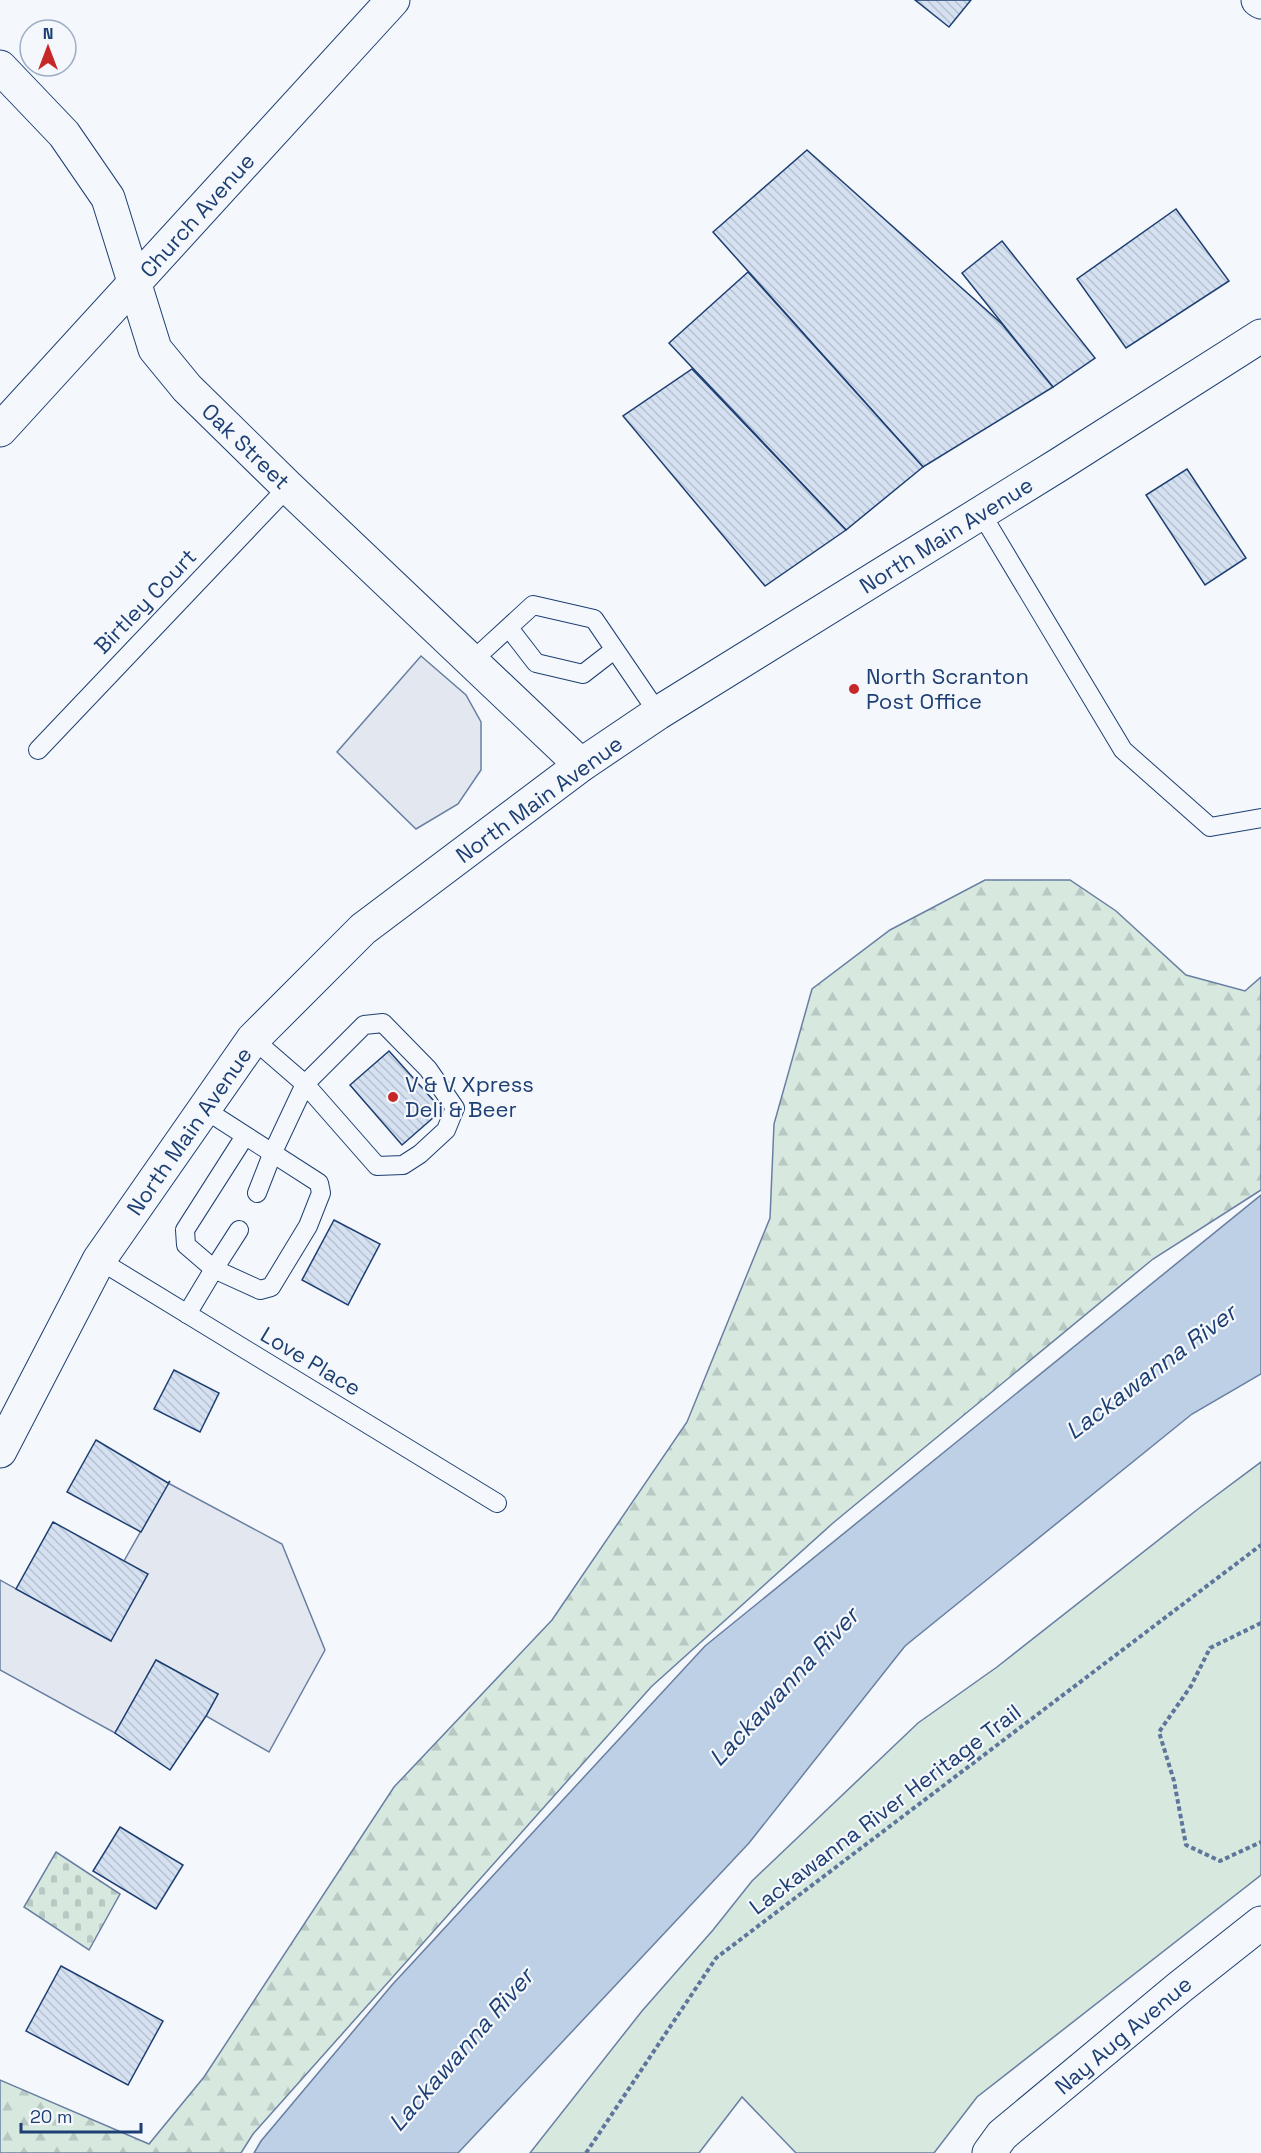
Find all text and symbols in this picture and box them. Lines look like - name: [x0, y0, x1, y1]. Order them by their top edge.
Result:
- north arrow: [18, 18, 78, 78]
- text: N: [43, 23, 53, 44]
- street label: Church Avenue: [134, 147, 260, 283]
- street label: Oak Street: [196, 397, 296, 495]
- street label: North Main Avenue: [854, 470, 1038, 600]
- street label: Birtley Court: [88, 543, 202, 659]
- place label: North Scranton Post Office: [866, 662, 1029, 715]
- marker: North Scranton Post Office: [847, 682, 861, 696]
- street label: North Main Avenue: [450, 729, 628, 869]
- street label: North Main Avenue: [120, 1041, 258, 1221]
- place label: V & V Xpress Deli & Beer: [405, 1070, 534, 1123]
- marker: V & V Xpress Deli & Beer: [386, 1090, 400, 1104]
- water label: Lackawanna River: [1059, 1295, 1245, 1446]
- street label: Love Place: [256, 1320, 366, 1402]
- water label: Lackawanna River: [702, 1599, 867, 1773]
- street label: Lackawanna River Heritage Trail: [744, 1698, 1026, 1920]
- water label: Lackawanna River: [381, 1960, 542, 2138]
- street label: Nay Aug Avenue: [1049, 1970, 1197, 2100]
- scale bar: [21, 2096, 141, 2134]
- text: 20 m: [30, 2105, 73, 2128]

